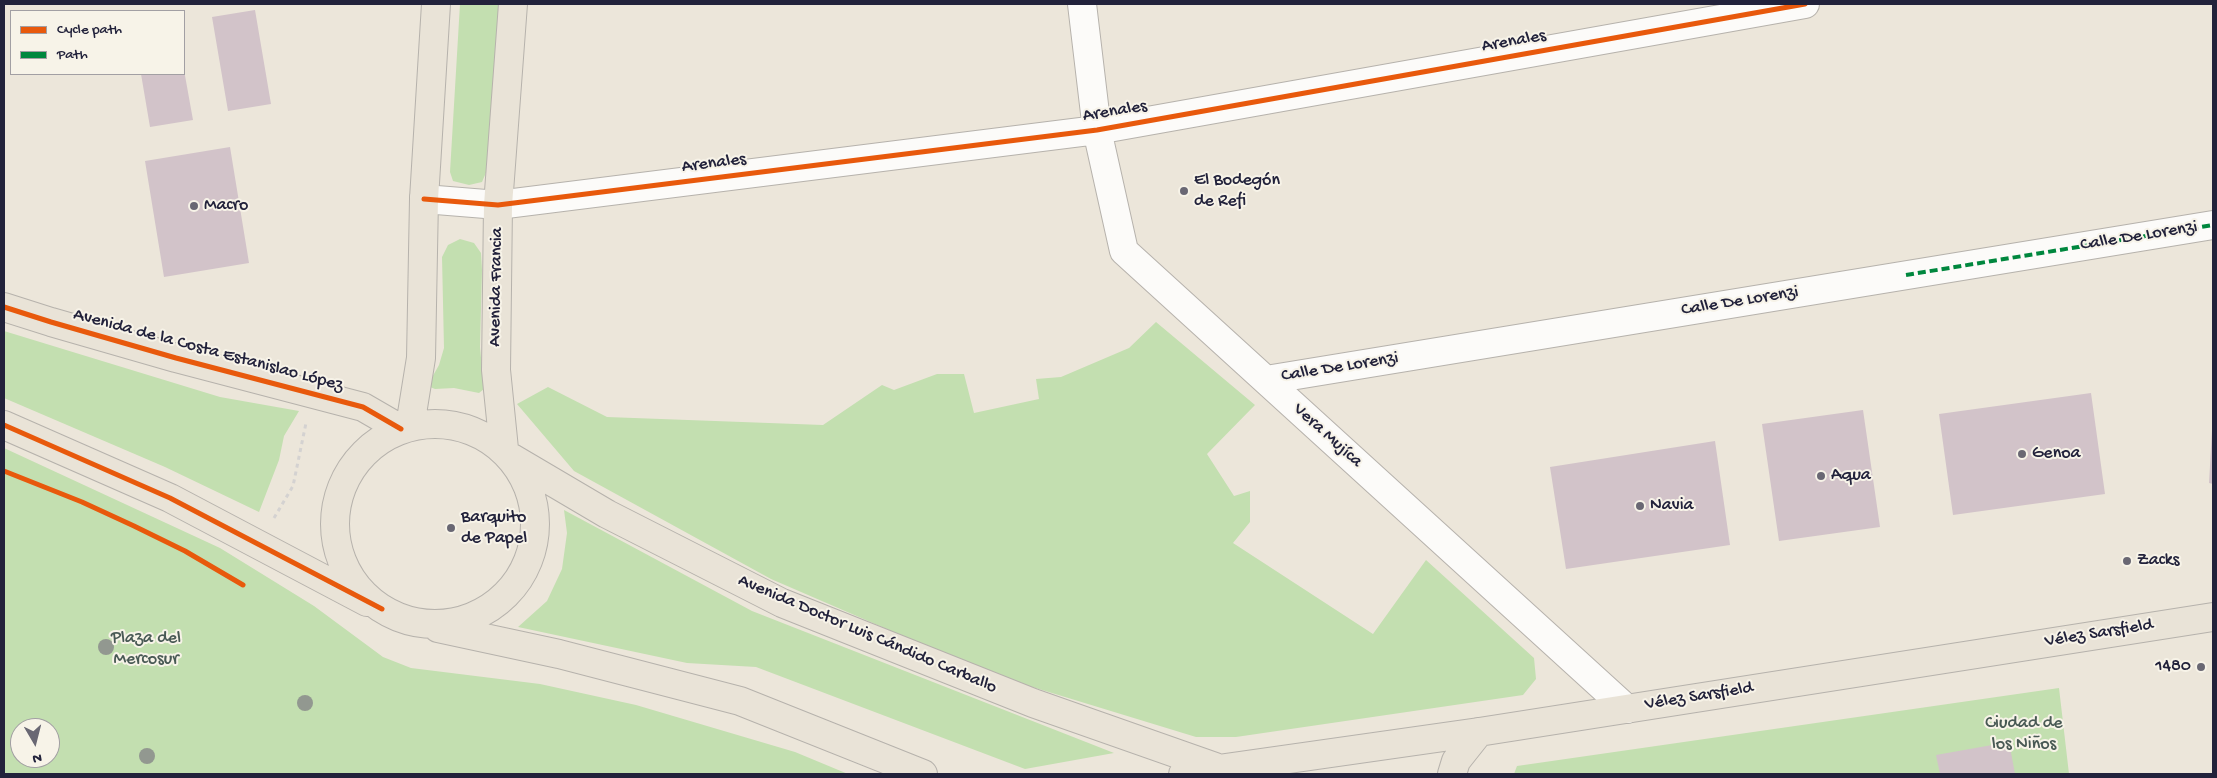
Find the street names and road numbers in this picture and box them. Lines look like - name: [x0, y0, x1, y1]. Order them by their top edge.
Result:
- street label: Arenales: [1480, 26, 1548, 58]
- street label: Arenales: [1081, 96, 1149, 128]
- street label: Arenales: [681, 149, 747, 179]
- street label: Calle De Lorenzi: [2079, 217, 2199, 257]
- street label: Avenida Francia: [485, 227, 509, 347]
- street label: Calle De Lorenzi: [1680, 282, 1800, 322]
- street label: Avenida de la Costa Estanislao López: [71, 305, 345, 397]
- street label: Calle De Lorenzi: [1280, 348, 1400, 388]
- street label: Vera Mujíca: [1288, 399, 1366, 473]
- street label: Avenida Doctor Luis Cándido Carballo: [734, 571, 1000, 699]
- street label: Vélez Sarsfield: [2043, 615, 2155, 653]
- street label: Vélez Sarsfield: [1643, 678, 1755, 716]

